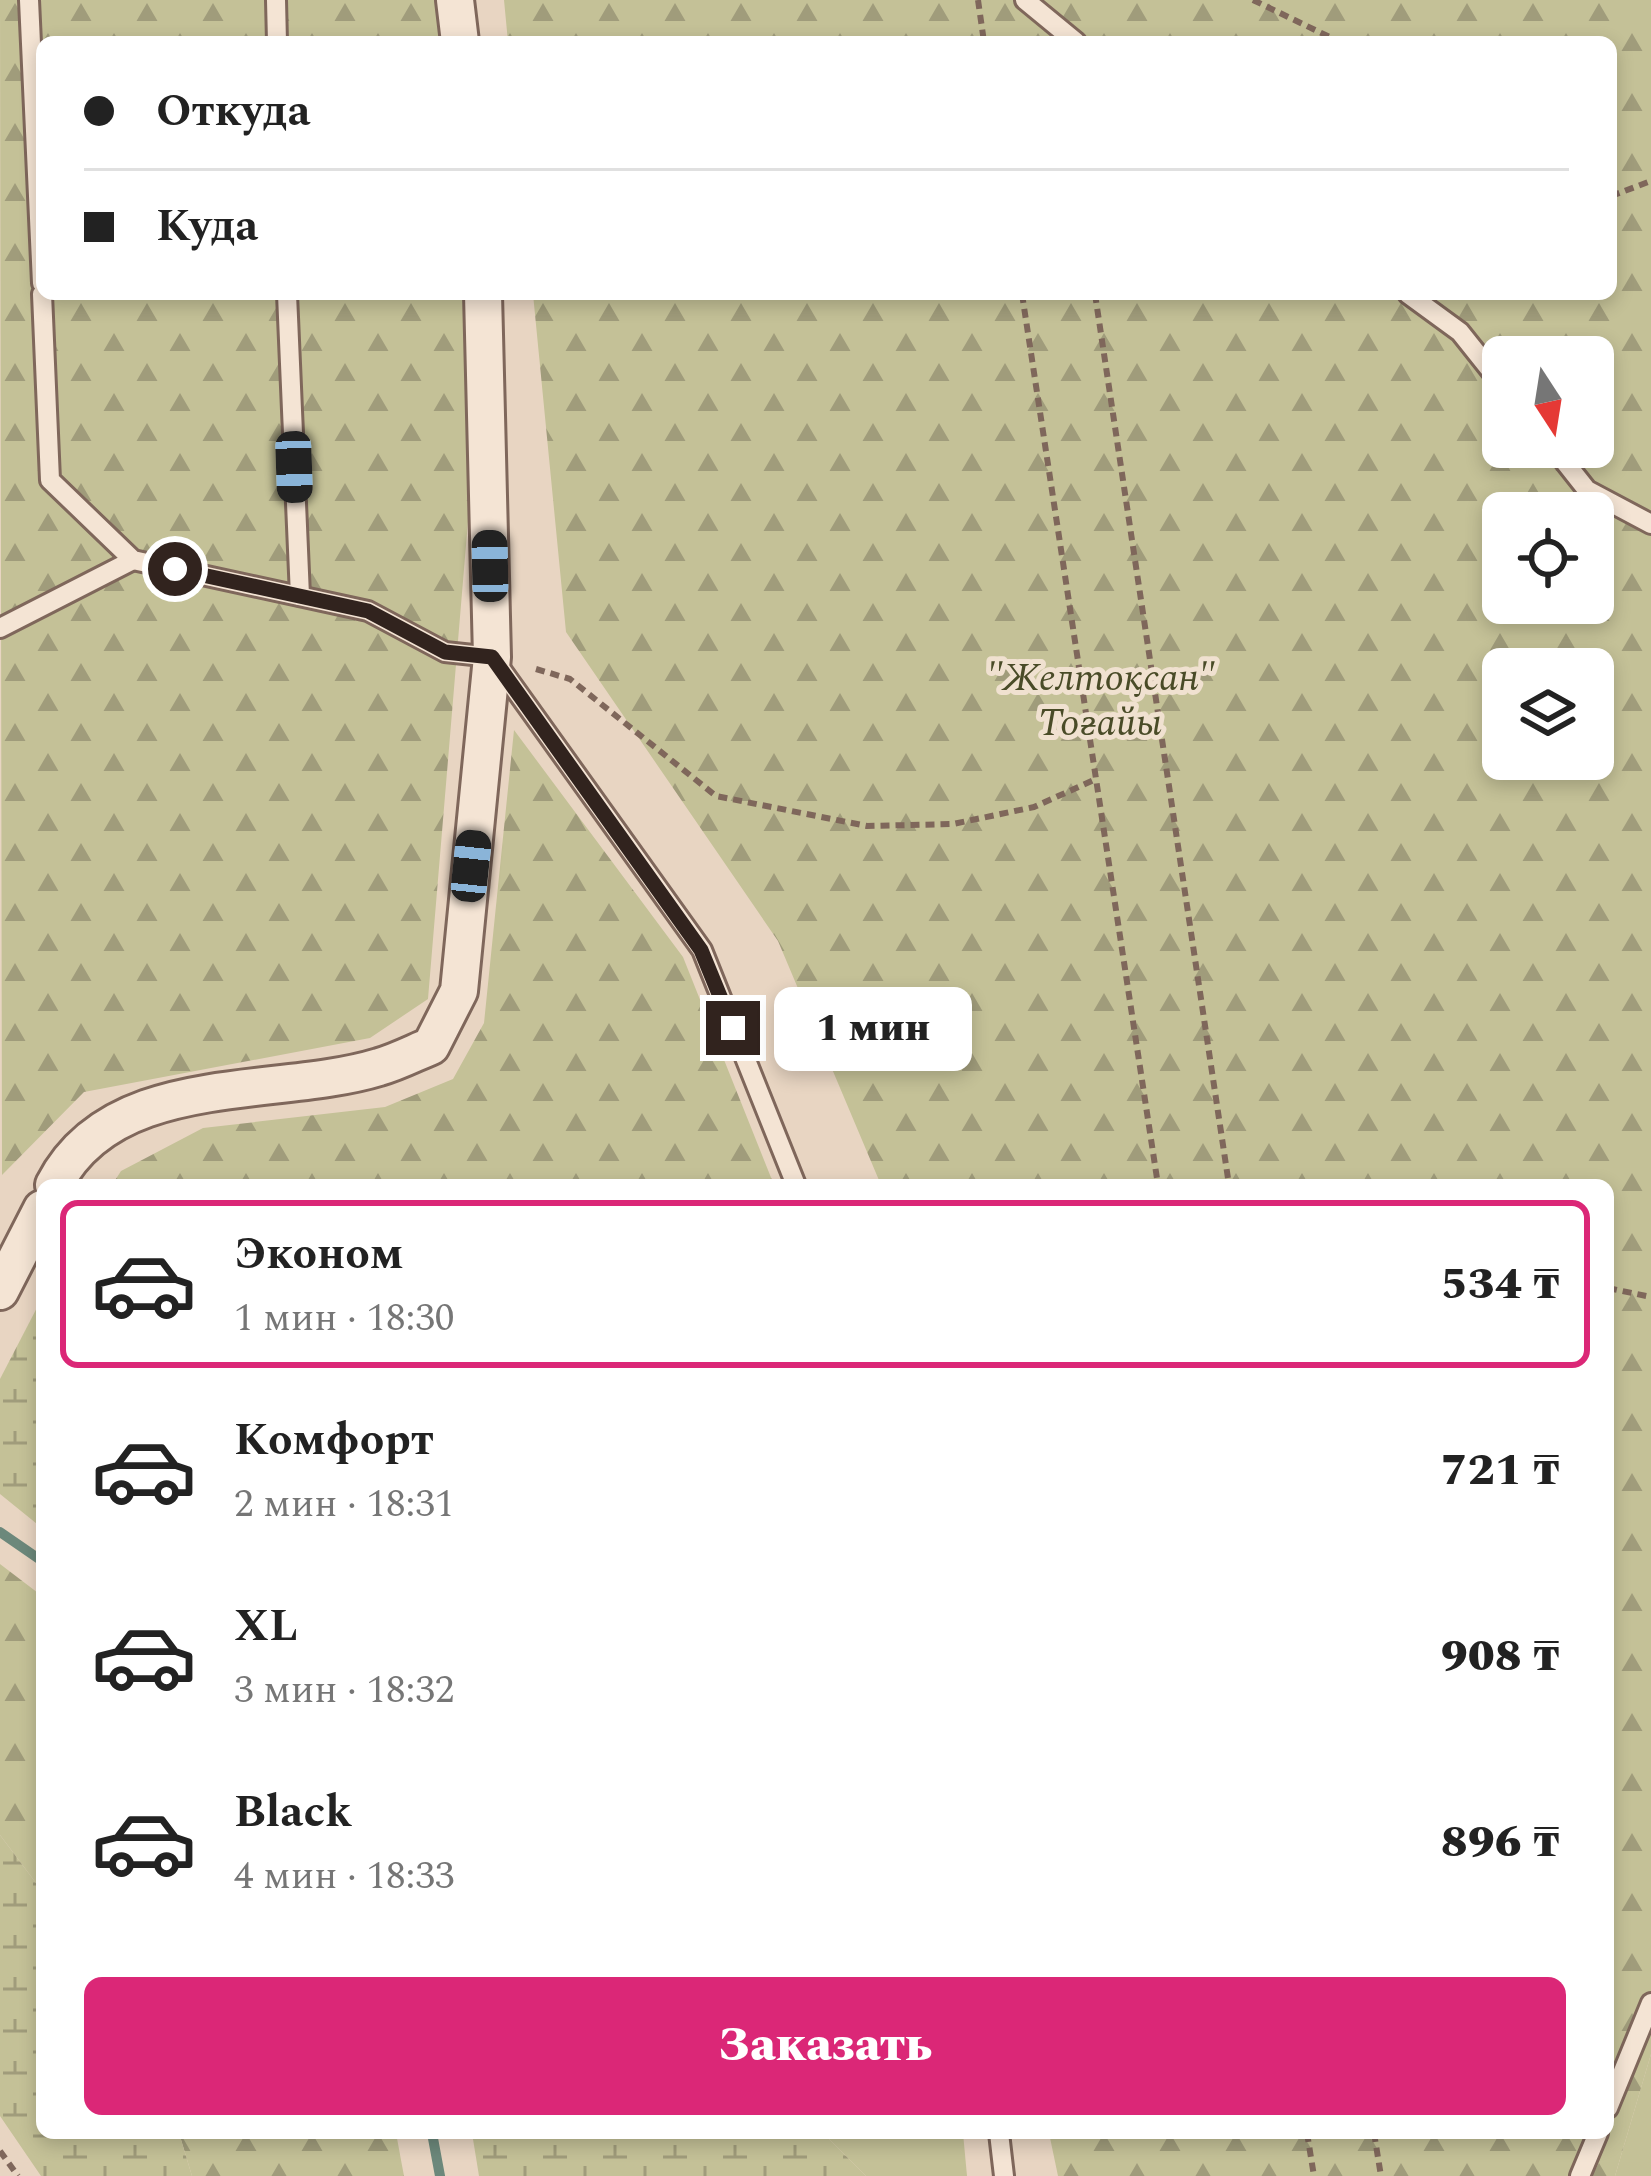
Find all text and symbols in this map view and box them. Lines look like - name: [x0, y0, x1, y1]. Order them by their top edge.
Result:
- text: Откуда: [156, 77, 311, 146]
- text: Куда: [156, 192, 258, 261]
- north arrow: [1482, 336, 1614, 468]
- map controls: [1482, 336, 1614, 780]
- car: [275, 430, 313, 504]
- button: locate: [1482, 492, 1614, 624]
- car: [471, 530, 509, 602]
- route start: [148, 542, 202, 596]
- button: layers: [1482, 648, 1614, 780]
- park label: "Желтоқсан" Тоғайы: [985, 649, 1215, 753]
- car: [449, 828, 493, 904]
- callout: 1 мин: [775, 986, 973, 1070]
- text: 1 мин: [816, 999, 930, 1058]
- route end: [706, 1001, 760, 1055]
- text: Эконом: [234, 1220, 403, 1289]
- icon: car: [90, 1230, 198, 1338]
- text: 534 ₸: [1441, 1250, 1560, 1319]
- text: 1 мин · 18:30: [234, 1289, 454, 1348]
- text: Комфорт: [234, 1406, 434, 1475]
- icon: car: [90, 1416, 198, 1524]
- text: 721 ₸: [1441, 1436, 1560, 1505]
- text: 2 мин · 18:31: [234, 1475, 454, 1534]
- text: XL: [234, 1592, 298, 1661]
- icon: car: [90, 1602, 198, 1710]
- text: 908 ₸: [1441, 1622, 1560, 1691]
- text: 3 мин · 18:32: [234, 1661, 454, 1720]
- text: Black: [234, 1778, 352, 1847]
- icon: car: [90, 1788, 198, 1896]
- text: 896 ₸: [1441, 1808, 1560, 1877]
- text: 4 мин · 18:33: [234, 1847, 454, 1906]
- button: Заказать: [84, 1977, 1566, 2115]

